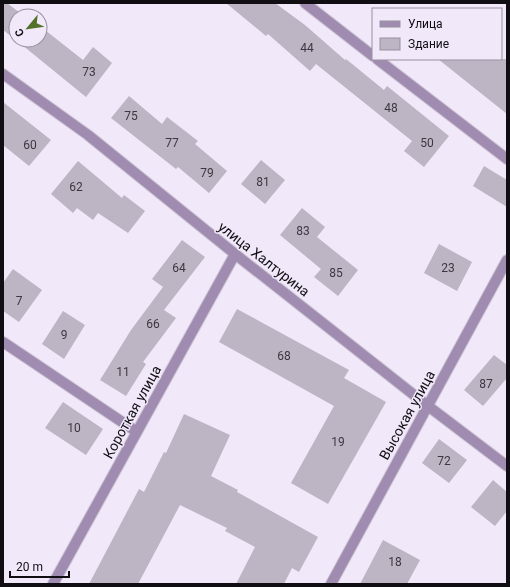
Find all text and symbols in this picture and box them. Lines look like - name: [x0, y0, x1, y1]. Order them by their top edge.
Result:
- north arrow: [8, 8, 48, 48]
- legend: [372, 8, 502, 60]
- text: Улица: [408, 17, 443, 31]
- text: С: [12, 26, 27, 39]
- text: Здание: [408, 37, 449, 51]
- house number: 44: [300, 41, 314, 55]
- house number: 73: [82, 65, 96, 79]
- house number: 48: [384, 101, 398, 115]
- house number: 75: [124, 109, 138, 123]
- house number: 77: [165, 136, 179, 150]
- house number: 50: [420, 136, 434, 150]
- house number: 60: [23, 138, 37, 152]
- house number: 79: [200, 166, 214, 180]
- house number: 81: [256, 175, 270, 189]
- house number: 62: [69, 180, 83, 194]
- street label: улица Халтурина: [215, 218, 313, 300]
- house number: 83: [296, 224, 310, 238]
- house number: 64: [172, 261, 186, 275]
- house number: 23: [441, 261, 455, 275]
- house number: 85: [329, 266, 343, 280]
- house number: 7: [16, 294, 23, 308]
- house number: 66: [146, 317, 160, 331]
- house number: 9: [61, 328, 67, 342]
- house number: 68: [277, 349, 291, 363]
- street label: Короткая улица: [100, 363, 164, 461]
- house number: 11: [116, 365, 130, 379]
- street label: Высокая улица: [376, 368, 438, 462]
- house number: 87: [479, 377, 493, 391]
- house number: 10: [67, 421, 81, 435]
- house number: 19: [331, 435, 345, 449]
- house number: 72: [437, 454, 451, 468]
- scale bar: [10, 553, 69, 579]
- house number: 18: [388, 555, 402, 569]
- text: 20 m: [16, 560, 43, 574]

